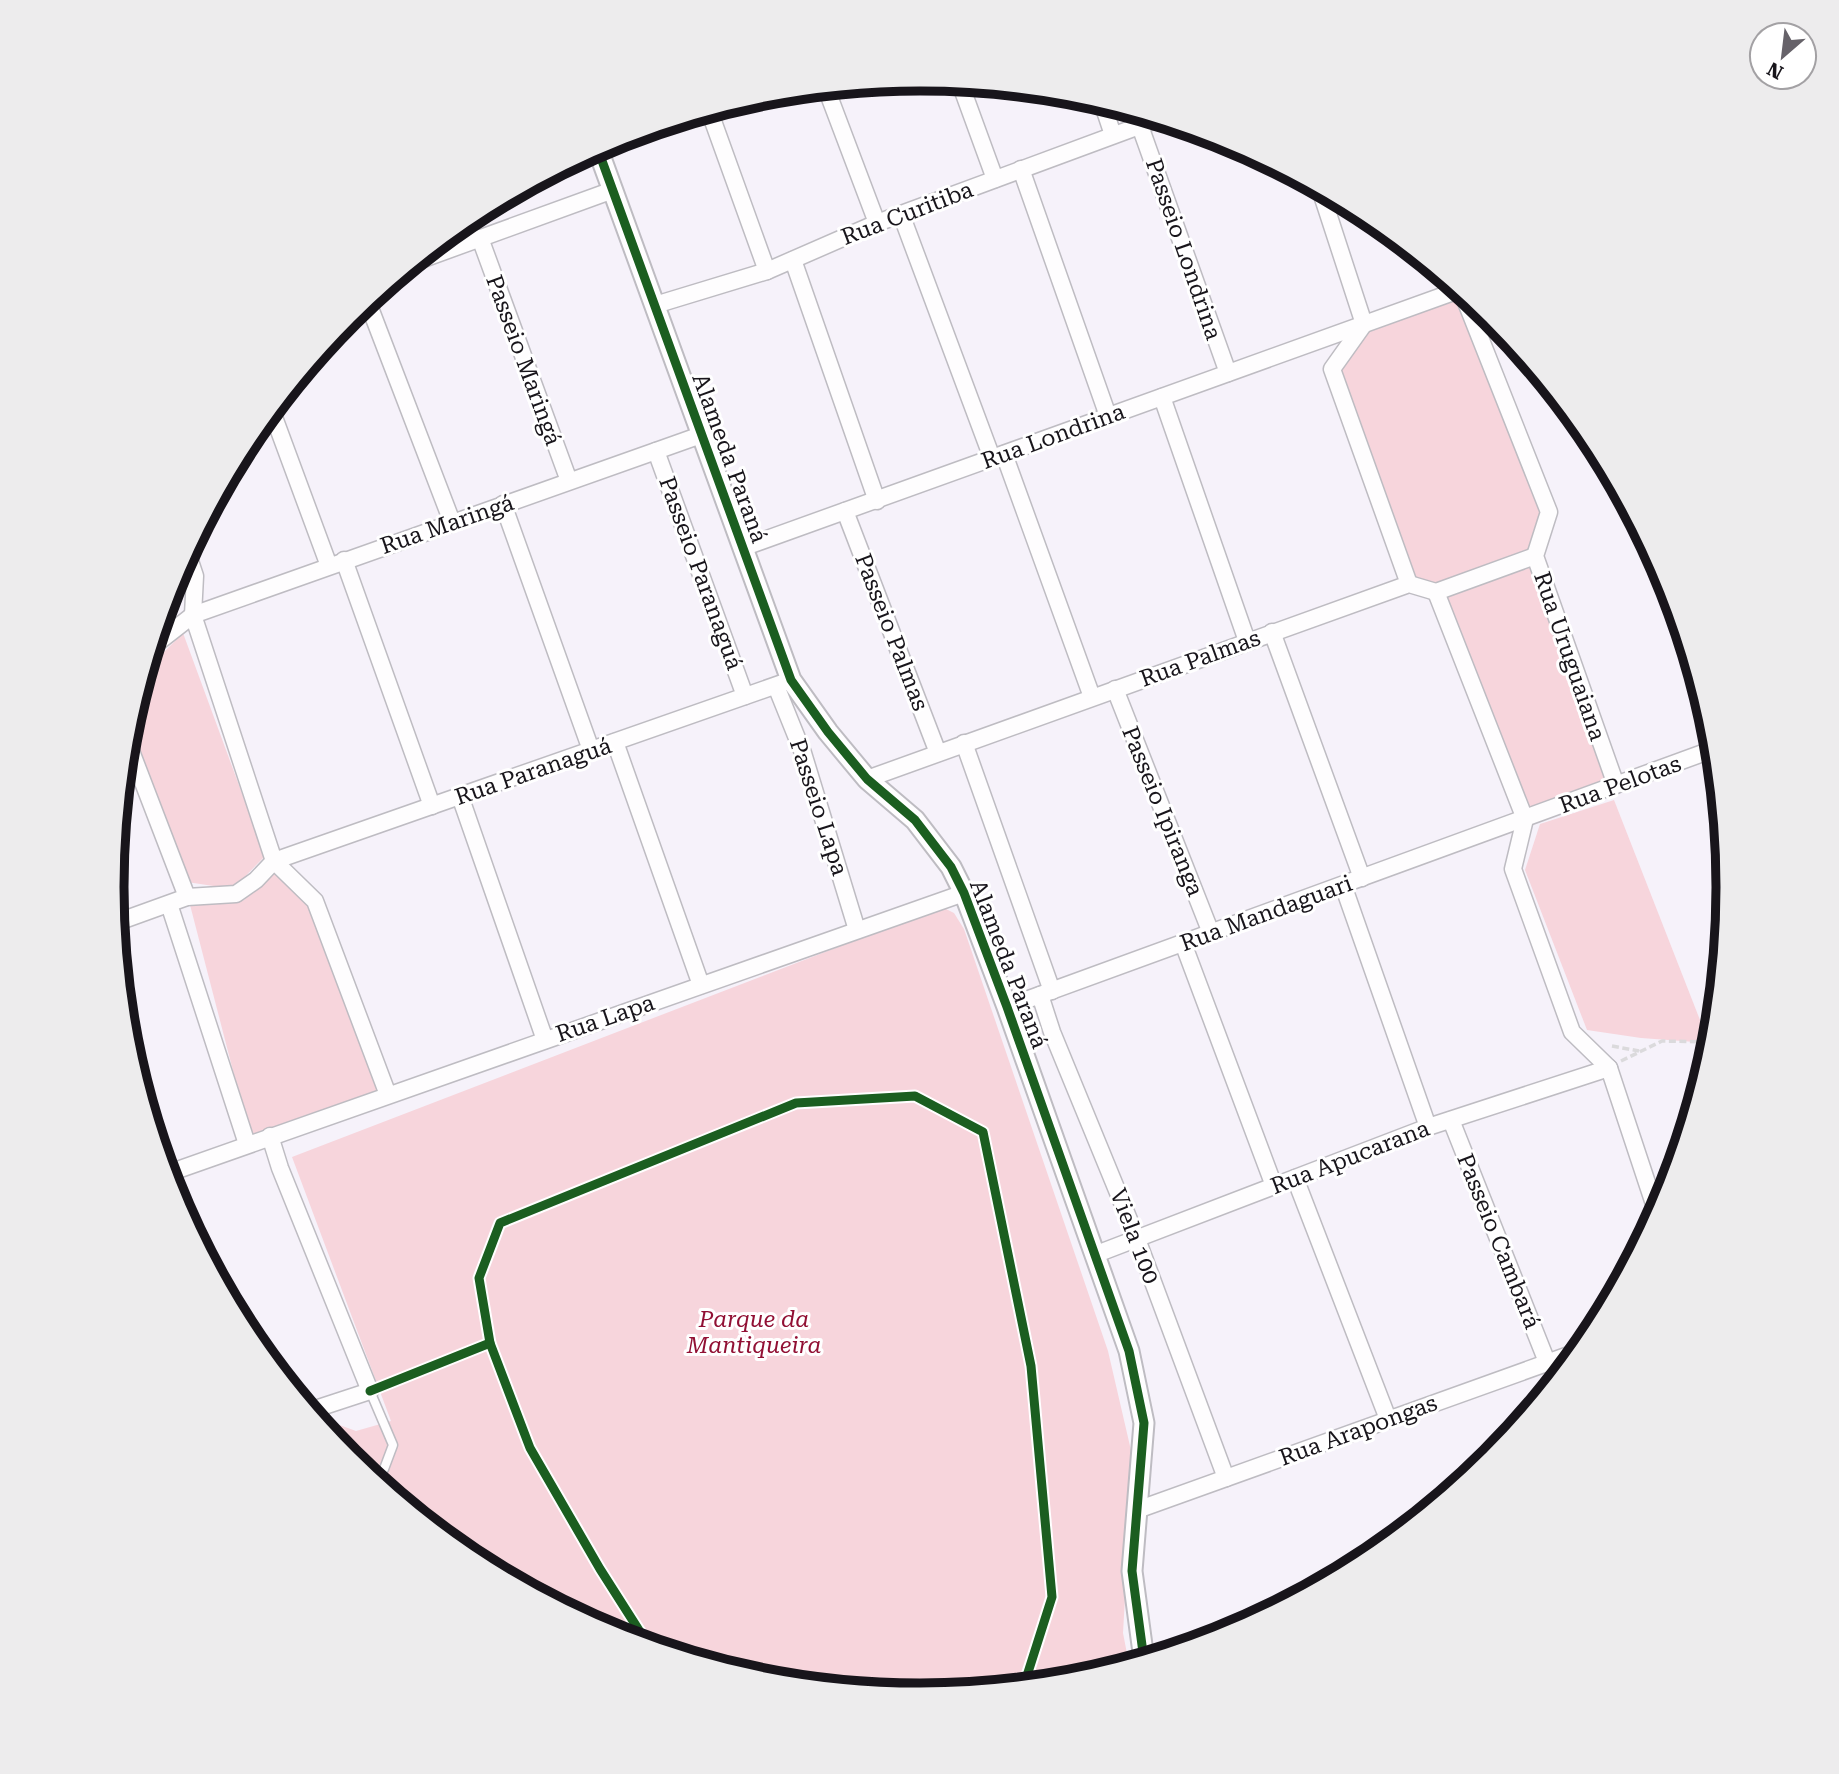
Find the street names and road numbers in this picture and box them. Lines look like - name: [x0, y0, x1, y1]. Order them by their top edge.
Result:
- street label: Passeio Londrina: [1140, 155, 1227, 344]
- street label: Rua Curitiba: [838, 176, 977, 251]
- street label: Passeio Maringá: [480, 271, 567, 449]
- street label: Alameda Paraná: [686, 370, 773, 547]
- street label: Rua Londrina: [978, 398, 1129, 475]
- street label: Passeio Paranaguá: [653, 473, 748, 674]
- street label: Rua Maringá: [377, 489, 518, 560]
- street label: Passeio Palmas: [849, 550, 934, 715]
- street label: Rua Uruguaiana: [1528, 568, 1611, 745]
- street label: Rua Palmas: [1136, 624, 1264, 693]
- street label: Passeio Ipiranga: [1116, 722, 1209, 901]
- street label: Rua Paranaguá: [451, 732, 615, 811]
- street label: Passeio Lapa: [784, 735, 854, 880]
- street label: Rua Pelotas: [1555, 750, 1685, 819]
- street label: Rua Mandaguari: [1176, 870, 1356, 957]
- street label: Alameda Paraná: [964, 876, 1053, 1053]
- street label: Rua Lapa: [552, 989, 658, 1048]
- street label: Rua Apucarana: [1267, 1115, 1434, 1200]
- street label: Passeio Cambará: [1451, 1150, 1546, 1333]
- street label: Viela 100: [1104, 1185, 1165, 1288]
- street label: Rua Arapongas: [1276, 1389, 1441, 1472]

